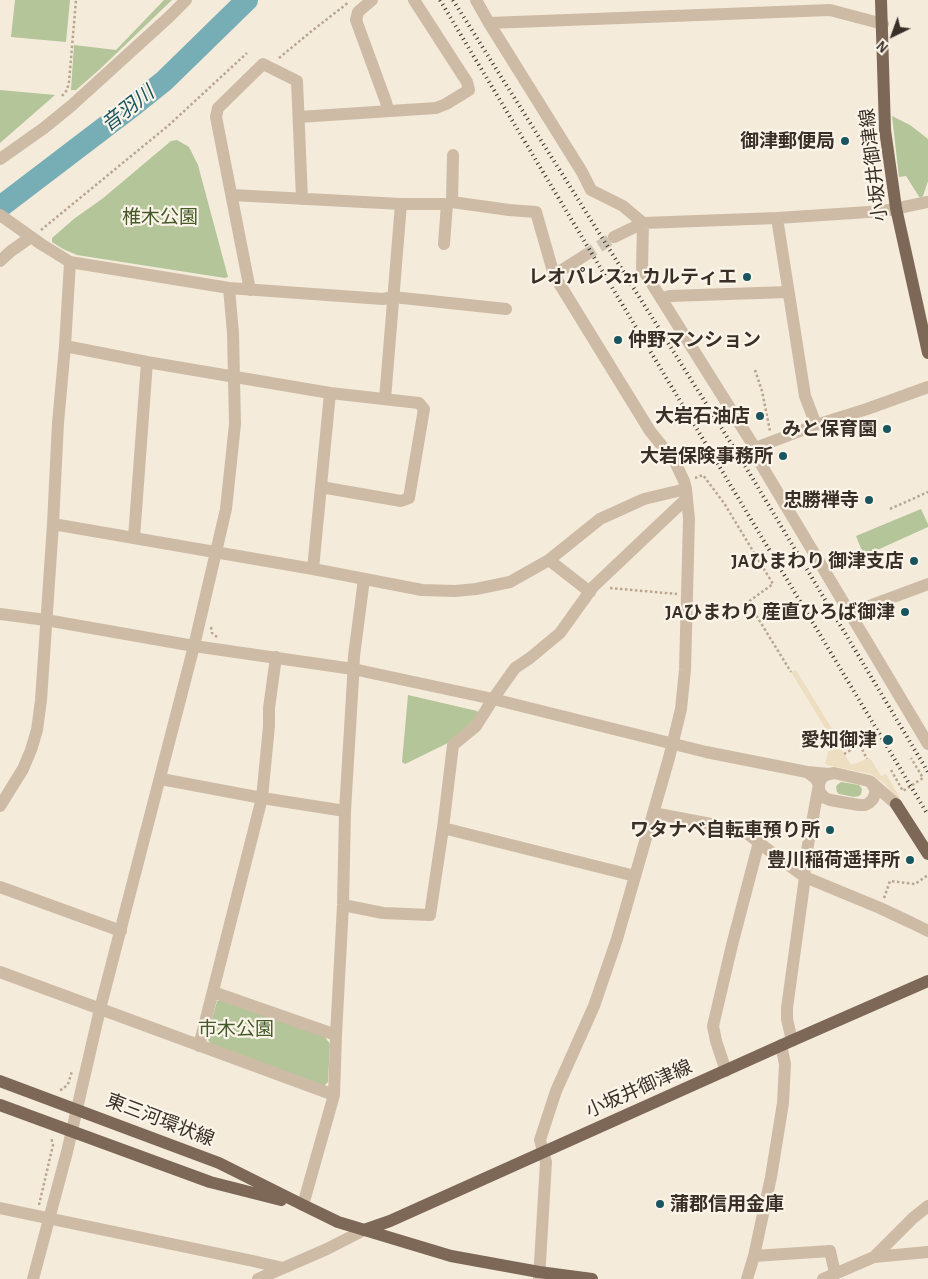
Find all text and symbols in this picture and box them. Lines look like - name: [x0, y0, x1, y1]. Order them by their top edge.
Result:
- north arrow: [868, 10, 918, 60]
- text: N: [875, 38, 891, 55]
- water label: 音羽川: [97, 81, 159, 137]
- street label: 小坂井御津線: [856, 107, 892, 223]
- place label: 御津郵便局: [740, 130, 835, 152]
- marker: 御津郵便局: [839, 135, 851, 147]
- park label: 椎木公園: [122, 206, 198, 228]
- place label: レオパレス21 カルティエ: [528, 266, 737, 288]
- marker: レオパレス21 カルティエ: [741, 271, 753, 283]
- place label: 仲野マンション: [628, 329, 761, 351]
- marker: 仲野マンション: [612, 334, 624, 346]
- place label: 大岩石油店: [655, 405, 750, 427]
- marker: 大岩石油店: [754, 410, 766, 422]
- place label: みと保育園: [782, 418, 877, 440]
- marker: みと保育園: [881, 423, 893, 435]
- place label: 大岩保険事務所: [640, 445, 773, 467]
- marker: 大岩保険事務所: [777, 450, 789, 462]
- place label: 忠勝禅寺: [783, 489, 859, 511]
- marker: 忠勝禅寺: [863, 494, 875, 506]
- place label: JAひまわり 御津支店: [731, 550, 904, 572]
- marker: JAひまわり 御津支店: [908, 555, 920, 567]
- place label: JAひまわり 産直ひろば御津: [665, 601, 895, 623]
- marker: JAひまわり 産直ひろば御津: [899, 606, 911, 618]
- place label: 愛知御津: [801, 729, 877, 751]
- marker: 愛知御津: [881, 733, 895, 747]
- place label: ワタナベ自転車預り所: [630, 819, 820, 841]
- marker: ワタナベ自転車預り所: [824, 824, 836, 836]
- place label: 豊川稲荷遥拝所: [767, 849, 900, 871]
- marker: 豊川稲荷遥拝所: [904, 854, 916, 866]
- park label: 市木公園: [198, 1018, 274, 1040]
- street label: 小坂井御津線: [582, 1055, 696, 1123]
- street label: 東三河環状線: [103, 1089, 217, 1151]
- place label: 蒲郡信用金庫: [670, 1193, 784, 1215]
- marker: 蒲郡信用金庫: [654, 1198, 666, 1210]

